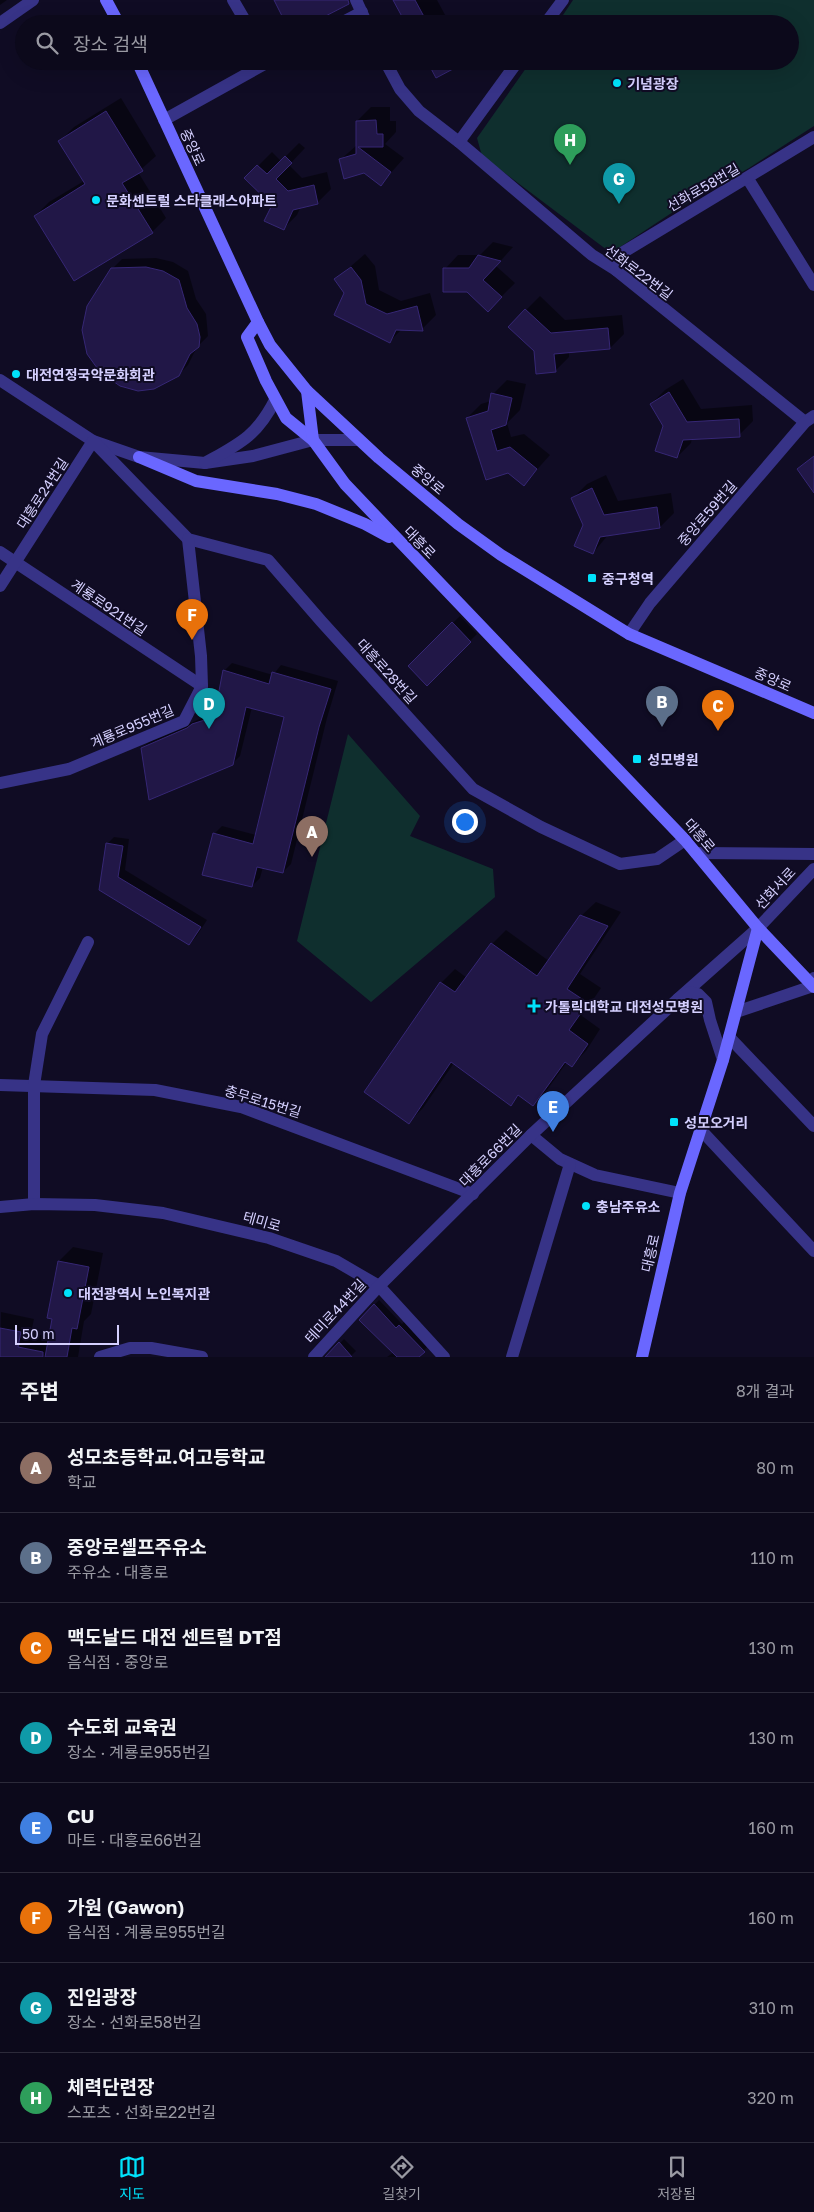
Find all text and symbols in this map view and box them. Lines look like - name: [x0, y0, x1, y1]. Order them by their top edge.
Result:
- search box: [15, 15, 799, 70]
- icon: search: [33, 29, 61, 57]
- text: 장소 검색: [73, 32, 148, 55]
- place label: 기념광장: [627, 75, 679, 92]
- marker: 기념광장: [611, 77, 623, 89]
- pin: H: [554, 124, 586, 165]
- street label: 중앙로: [177, 126, 209, 168]
- street label: 선화로58번길: [664, 159, 742, 215]
- pin: G: [603, 163, 635, 204]
- place label: 문화센트럴 스타클래스아파트: [106, 192, 277, 209]
- marker: 문화센트럴 스타클래스아파트: [90, 194, 102, 206]
- street label: 선화로22번길: [602, 241, 676, 303]
- place label: 대전연정국악문화회관: [26, 366, 155, 383]
- marker: 대전연정국악문화회관: [10, 368, 22, 380]
- street label: 대흥로24번길: [13, 454, 71, 532]
- street label: 중앙로: [408, 460, 448, 498]
- street label: 중앙로59번길: [674, 477, 740, 549]
- street label: 대흥로: [400, 522, 440, 562]
- place label: 중구청역: [602, 570, 654, 587]
- marker: 중구청역: [586, 572, 598, 584]
- street label: 계룡로921번길: [68, 575, 150, 639]
- pin: F: [176, 599, 208, 640]
- street label: 대흥로28번길: [354, 635, 420, 707]
- street label: 중앙로: [752, 663, 794, 695]
- pin: B: [646, 686, 678, 727]
- pin: D: [193, 688, 225, 729]
- pin: C: [702, 690, 734, 731]
- street label: 계룡로955번길: [88, 701, 176, 751]
- place label: 성모병원: [647, 751, 699, 768]
- marker: 성모병원: [631, 753, 643, 765]
- your location: [452, 809, 478, 835]
- street label: 대흥로: [681, 815, 719, 855]
- pin: A: [296, 816, 328, 857]
- street label: 선화서로: [751, 863, 799, 913]
- place label: 가톨릭대학교 대전성모병원: [545, 998, 703, 1015]
- marker: 가톨릭대학교 대전성모병원: [527, 999, 541, 1013]
- street label: 충무로15번길: [223, 1081, 303, 1121]
- pin: E: [537, 1091, 569, 1132]
- place label: 성모오거리: [684, 1114, 748, 1131]
- marker: 성모오거리: [668, 1116, 680, 1128]
- street label: 대흥로66번길: [455, 1120, 525, 1190]
- place label: 충남주유소: [596, 1198, 661, 1215]
- marker: 충남주유소: [580, 1200, 592, 1212]
- street label: 테미로: [241, 1208, 283, 1235]
- street label: 대흥로: [637, 1232, 663, 1274]
- street label: 테미로44번길: [301, 1275, 369, 1347]
- place label: 대전광역시 노인복지관: [78, 1285, 210, 1302]
- marker: 대전광역시 노인복지관: [62, 1287, 74, 1299]
- scale bar: [15, 1322, 119, 1345]
- text: 50 m: [22, 1325, 55, 1342]
- text: 주변: [20, 1378, 59, 1404]
- text: 8개 결과: [736, 1381, 794, 1401]
- text: 성모초등학교.여고등학교: [67, 1445, 265, 1468]
- text: A: [30, 1458, 42, 1478]
- text: 80 m: [756, 1458, 794, 1478]
- text: 학교: [67, 1472, 96, 1492]
- text: 중앙로셀프주유소: [67, 1535, 207, 1558]
- text: B: [30, 1548, 42, 1568]
- text: 110 m: [750, 1548, 794, 1568]
- text: 주유소 · 대흥로: [67, 1562, 168, 1582]
- text: 맥도날드 대전 센트럴 DT점: [67, 1625, 282, 1648]
- text: C: [30, 1638, 42, 1658]
- text: 130 m: [749, 1638, 794, 1658]
- text: 음식점 · 중앙로: [67, 1652, 168, 1672]
- text: 수도회 교육권: [67, 1715, 177, 1738]
- text: D: [30, 1728, 42, 1748]
- text: 130 m: [749, 1728, 794, 1748]
- text: 장소 · 계룡로955번길: [67, 1742, 211, 1762]
- text: CU: [67, 1804, 94, 1827]
- text: E: [31, 1818, 41, 1838]
- text: 160 m: [748, 1818, 794, 1838]
- text: 마트 · 대흥로66번길: [67, 1830, 202, 1850]
- text: 가원 (Gawon): [67, 1895, 185, 1918]
- text: F: [31, 1908, 41, 1928]
- text: 160 m: [748, 1908, 794, 1928]
- text: 음식점 · 계룡로955번길: [67, 1922, 226, 1942]
- text: 진입광장: [67, 1985, 137, 2008]
- text: G: [30, 1998, 42, 2018]
- text: 310 m: [749, 1998, 794, 2018]
- text: 장소 · 선화로58번길: [67, 2012, 202, 2032]
- text: 체력단련장: [67, 2075, 154, 2098]
- text: H: [30, 2088, 42, 2108]
- text: 320 m: [747, 2088, 794, 2108]
- text: 스포츠 · 선화로22번길: [67, 2102, 216, 2122]
- tab: 지도: [118, 2153, 146, 2203]
- tab: 길찾기: [382, 2153, 421, 2203]
- tab: 저장됨: [657, 2153, 696, 2203]

